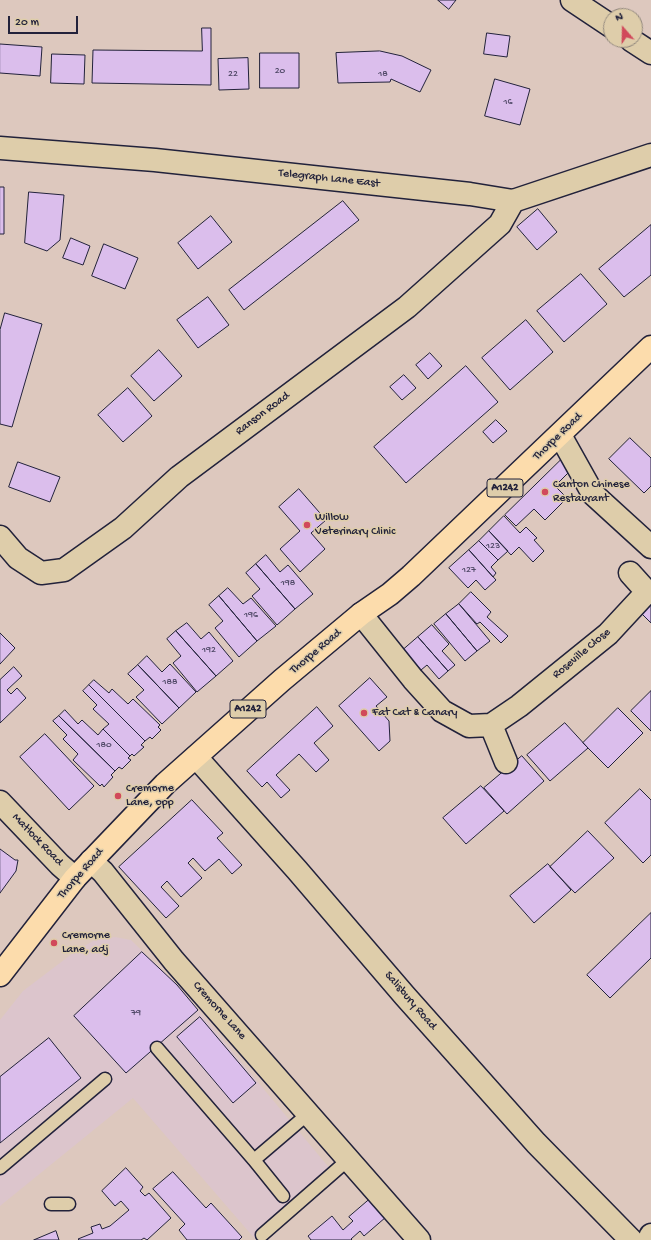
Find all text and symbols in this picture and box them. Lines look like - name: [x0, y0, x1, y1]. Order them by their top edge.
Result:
- scale bar: [10, 8, 80, 34]
- north arrow: [603, 8, 643, 48]
- text: N: [614, 11, 625, 25]
- text: 20 m: [15, 16, 39, 30]
- house number: 20: [275, 65, 285, 77]
- house number: 22: [228, 68, 238, 80]
- house number: 18: [378, 68, 388, 80]
- house number: 16: [503, 96, 513, 108]
- street label: Telegraph Lane East: [278, 167, 380, 191]
- street label: Ranson Road: [233, 389, 293, 439]
- street label: Thorpe Road: [530, 410, 586, 464]
- place label: Canton Chinese Restaurant: [553, 478, 630, 506]
- road number: A1242: [487, 479, 523, 497]
- marker: Canton Chinese Restaurant: [540, 487, 550, 497]
- place label: Willow Veterinary Clinic: [315, 511, 395, 539]
- marker: Willow Veterinary Clinic: [302, 520, 312, 530]
- house number: 123: [486, 540, 500, 552]
- house number: 127: [462, 564, 476, 576]
- house number: 198: [281, 577, 295, 589]
- house number: 196: [244, 609, 258, 621]
- street label: Thorpe Road: [287, 626, 345, 678]
- street label: Roseville Close: [550, 626, 614, 682]
- house number: 192: [202, 644, 216, 656]
- house number: 188: [163, 676, 177, 688]
- road number: A1242: [230, 700, 266, 718]
- place label: Fat Cat & Canary: [372, 706, 458, 720]
- marker: Fat Cat & Canary: [359, 708, 369, 718]
- house number: 180: [96, 739, 112, 751]
- place label: Cremorne Lane, opp: [126, 782, 174, 810]
- marker: Cremorne Lane, opp: [113, 791, 123, 801]
- street label: Matlock Road: [8, 811, 66, 869]
- street label: Thorpe Road: [55, 846, 107, 902]
- place label: Cremorne Lane, adj: [62, 929, 110, 957]
- marker: Cremorne Lane, adj: [49, 938, 59, 948]
- street label: Salisbury Road: [381, 969, 439, 1033]
- street label: Cremorne Lane: [189, 979, 249, 1043]
- house number: 79: [131, 1007, 141, 1019]

